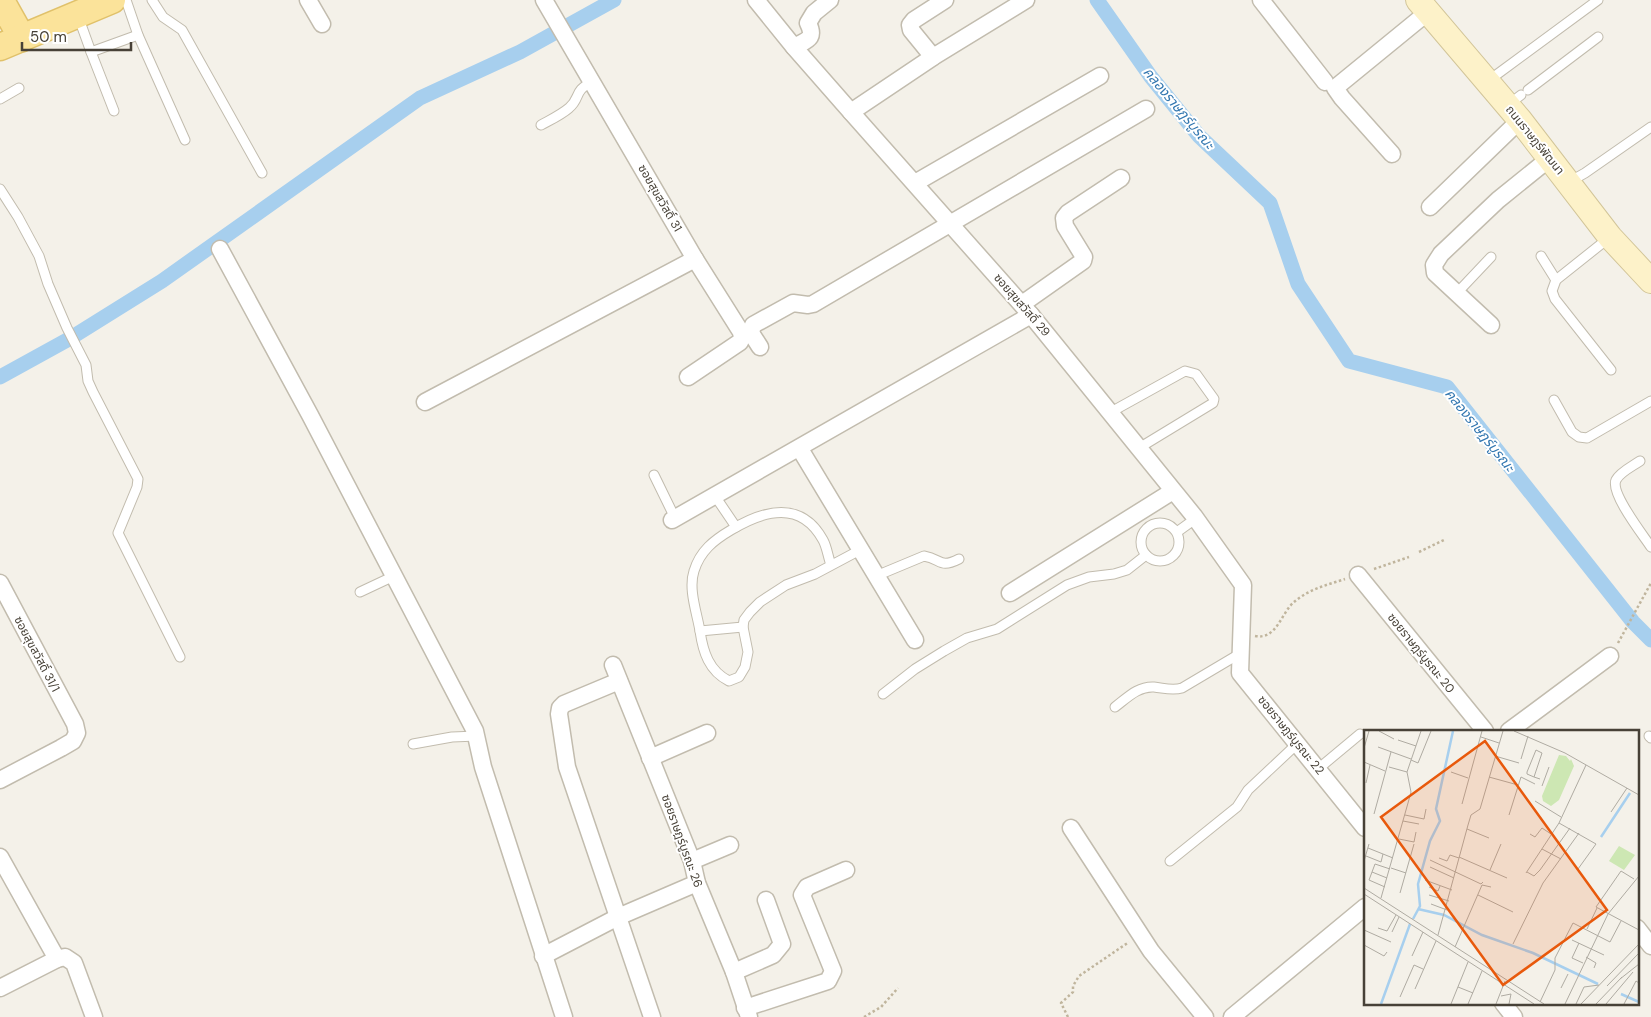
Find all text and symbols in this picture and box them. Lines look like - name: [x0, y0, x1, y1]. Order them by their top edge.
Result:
- scale bar: [22, 20, 131, 52]
- text: 50 m: [30, 27, 67, 47]
- water label: คลองราษฎร์บูรณะ: [1139, 63, 1219, 154]
- street label: ถนนราษฎร์พัฒนา: [1502, 102, 1568, 178]
- street label: ซอยสุขสวัสดิ์ 31: [634, 162, 686, 234]
- street label: ซอยสุขสวัสดิ์ 29: [990, 270, 1054, 340]
- water label: คลองราษฎร์บูรณะ: [1441, 385, 1520, 476]
- street label: ซอยราษฎร์บูรณะ 20: [1384, 610, 1458, 696]
- street label: ซอยสุขสวัสดิ์ 31/1: [10, 613, 64, 695]
- street label: ซอยราษฎร์บูรณะ 22: [1254, 692, 1328, 778]
- inset map: [1364, 730, 1638, 1004]
- street label: ซอยราษฎร์บูรณะ 26: [658, 792, 706, 890]

